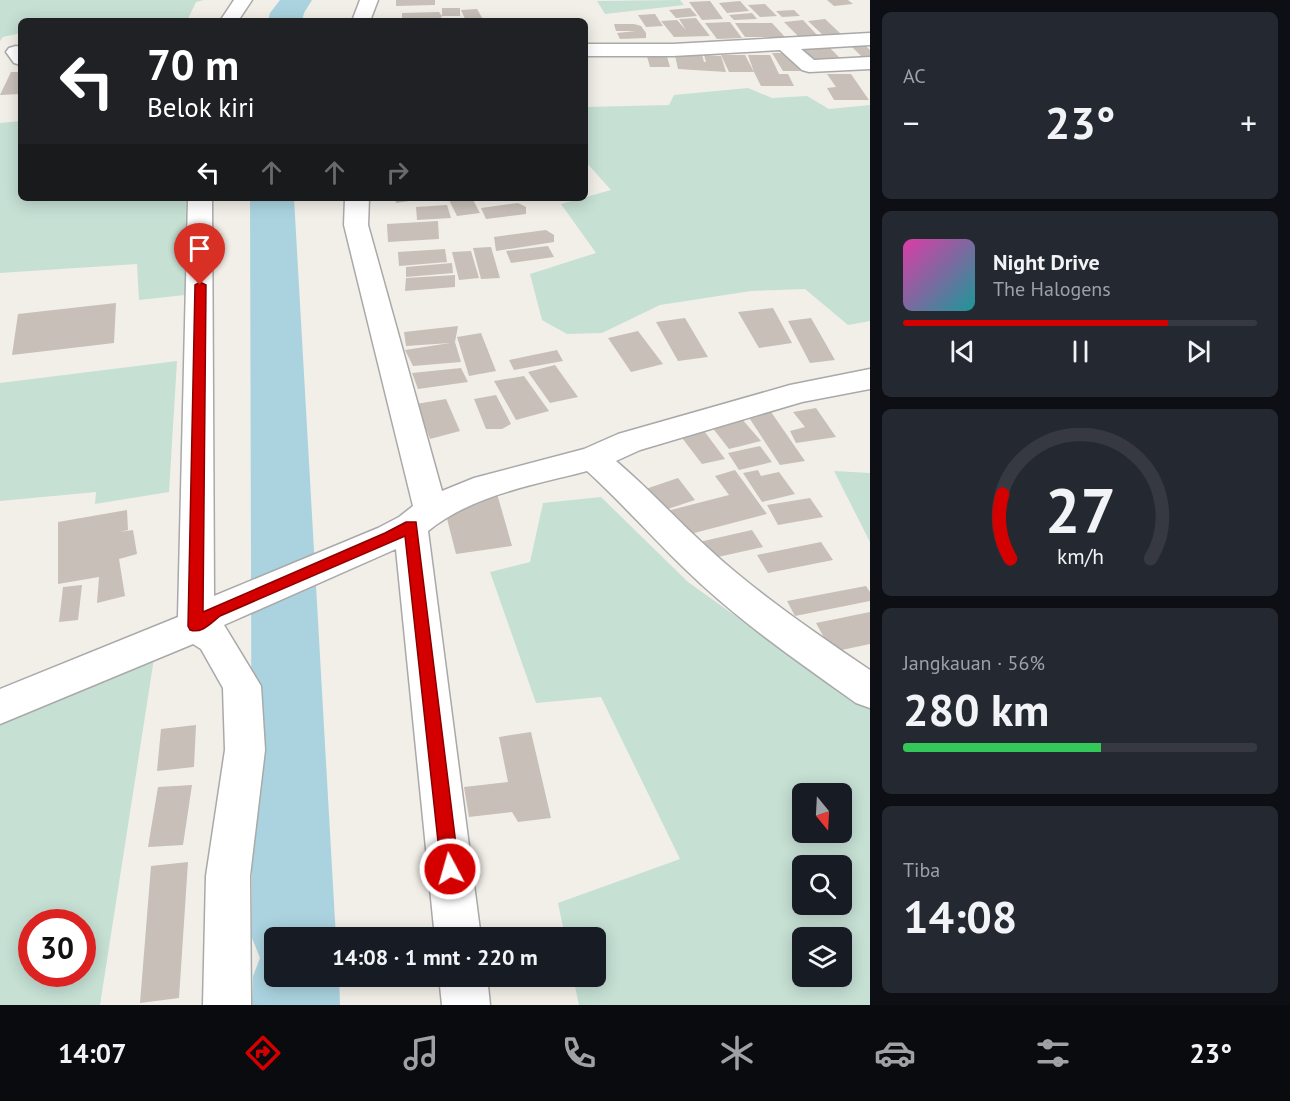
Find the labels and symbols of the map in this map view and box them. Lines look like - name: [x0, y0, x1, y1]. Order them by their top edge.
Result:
- pin: [174, 223, 225, 285]
- north arrow: [792, 783, 852, 843]
- position arrow: [418, 837, 482, 901]
- speed limit sign: 30: [18, 909, 96, 987]

